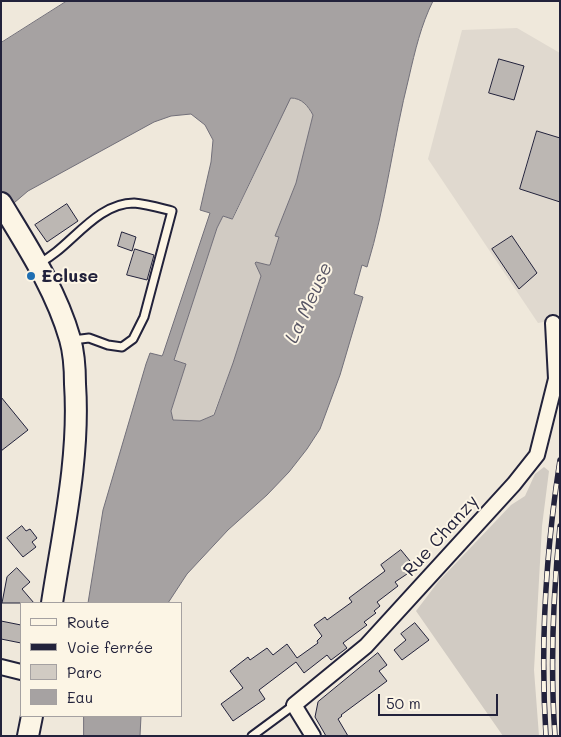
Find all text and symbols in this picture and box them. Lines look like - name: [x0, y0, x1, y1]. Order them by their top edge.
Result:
- water label: La Meuse: [280, 259, 338, 347]
- place label: Ecluse: [41, 265, 98, 287]
- marker: Ecluse: [25, 270, 37, 282]
- street label: Rue Chanzy: [399, 491, 483, 581]
- legend: [20, 602, 182, 717]
- text: Route: [67, 612, 110, 632]
- text: Voie ferrée: [67, 637, 153, 657]
- text: Parc: [67, 662, 102, 682]
- scale bar: [381, 684, 501, 716]
- text: Eau: [67, 687, 93, 707]
- text: 50 m: [386, 693, 421, 713]

